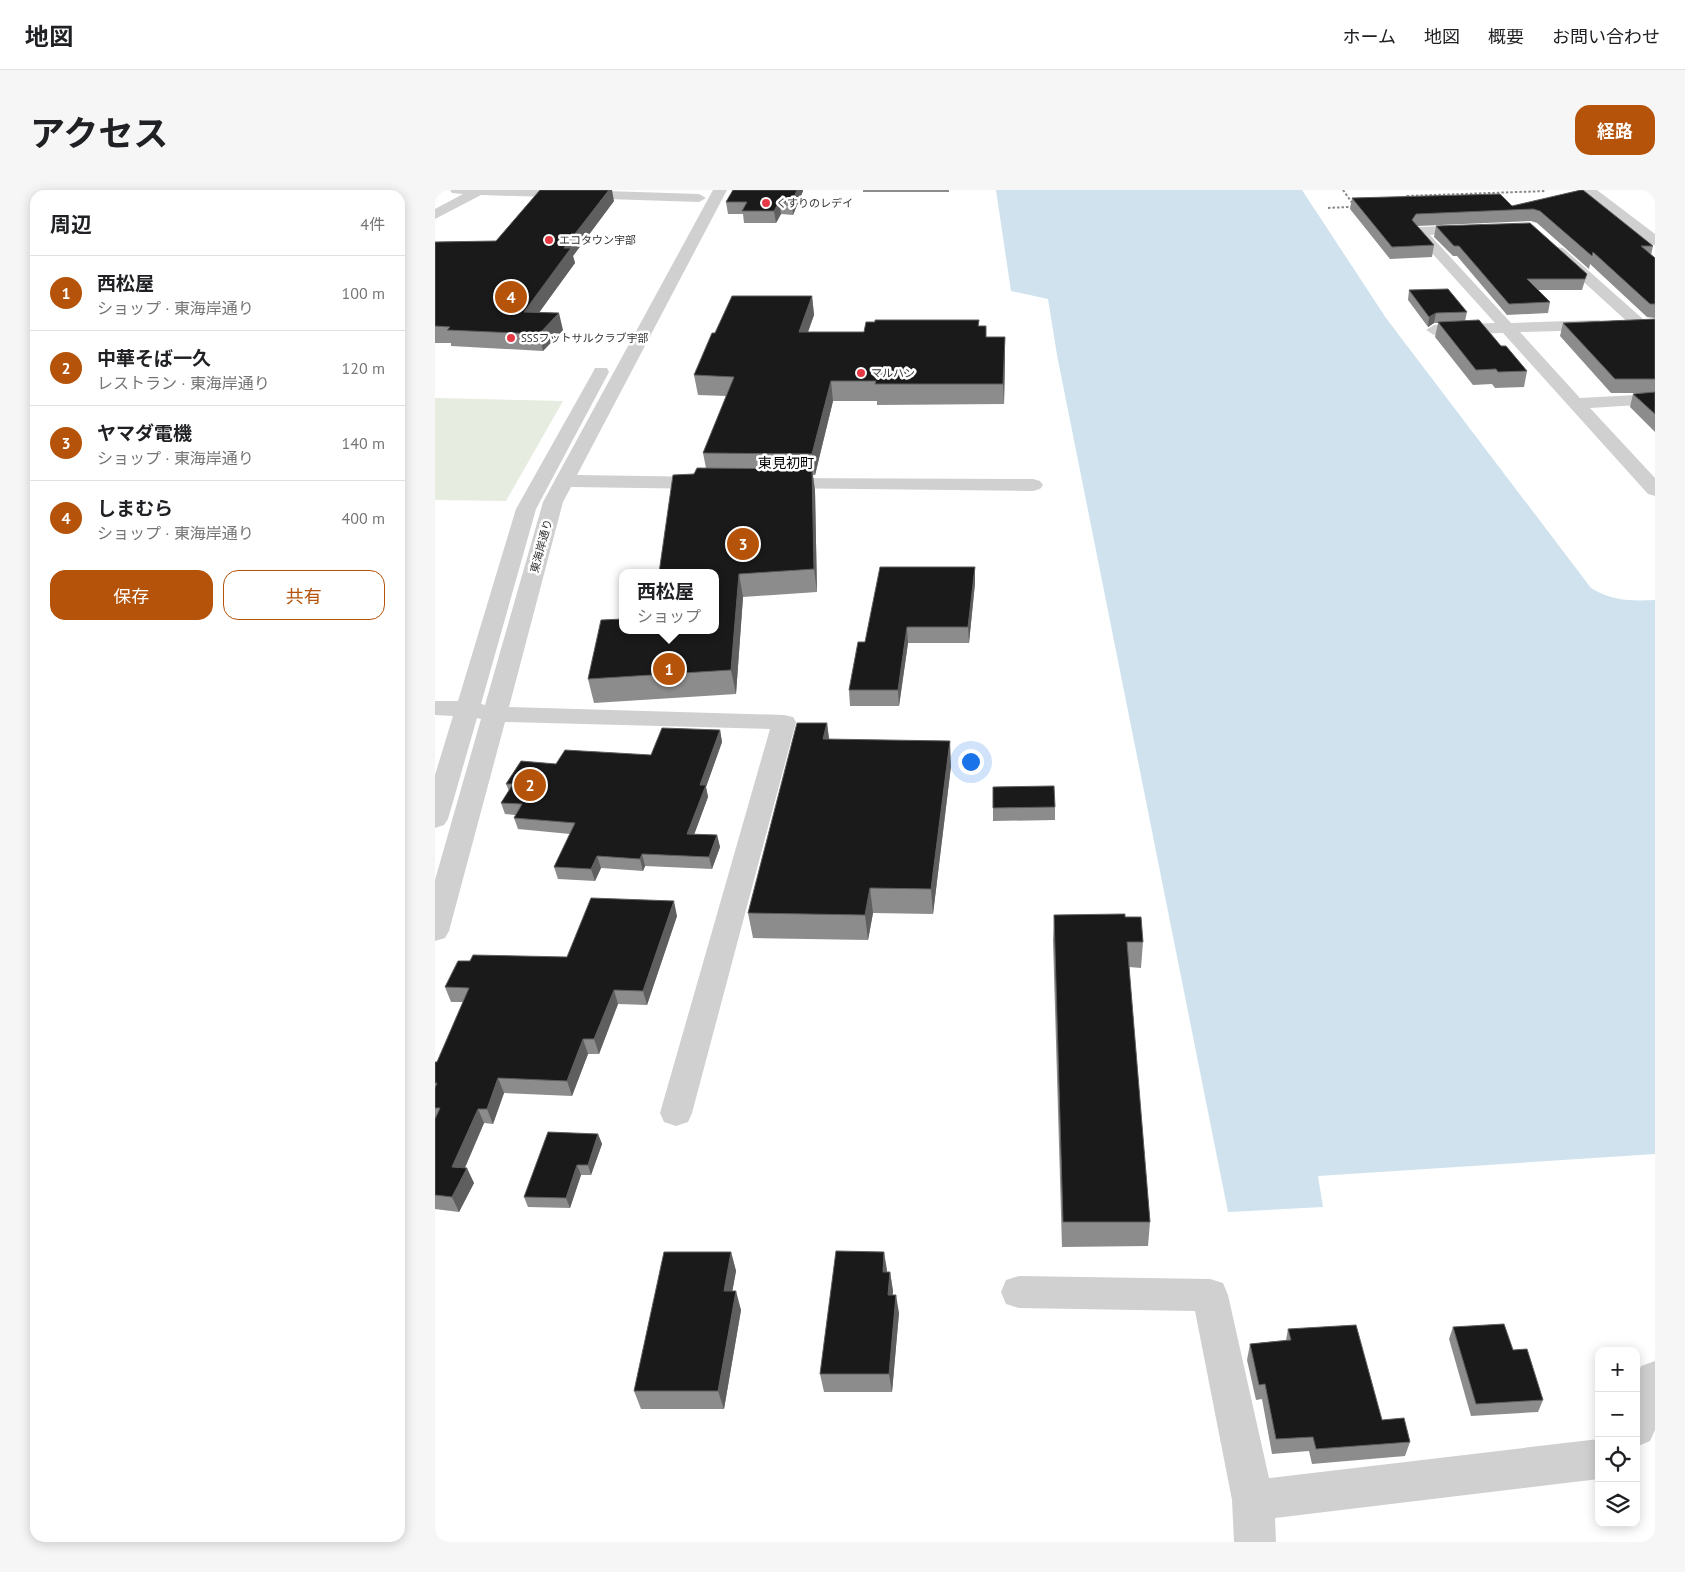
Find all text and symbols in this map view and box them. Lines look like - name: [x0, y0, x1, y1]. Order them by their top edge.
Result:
- text: 地図: [25, 21, 73, 52]
- text: ホーム: [1343, 25, 1396, 48]
- text: 地図: [1424, 25, 1460, 48]
- text: 概要: [1488, 25, 1524, 48]
- text: お問い合わせ: [1552, 25, 1660, 48]
- button: 経路: [1575, 105, 1655, 155]
- text: アクセス: [30, 110, 168, 156]
- place label: くすりのレデイ: [776, 196, 853, 210]
- marker: くすりのレデイ: [760, 197, 772, 209]
- text: 周辺: [50, 211, 92, 238]
- text: 4件: [360, 214, 385, 234]
- place label: エコタウン宇部: [559, 233, 636, 247]
- marker: エコタウン宇部: [543, 234, 555, 246]
- text: 西松屋: [97, 271, 154, 295]
- pin: 4: [495, 278, 527, 316]
- text: 1: [61, 283, 71, 303]
- text: 100 m: [342, 283, 385, 303]
- text: ショップ · 東海岸通り: [97, 298, 254, 318]
- place label: SSSフットサルクラブ宇部: [521, 331, 649, 345]
- marker: SSSフットサルクラブ宇部: [505, 332, 517, 344]
- text: 中華そば一久: [97, 346, 211, 370]
- text: 2: [61, 358, 71, 378]
- text: 120 m: [342, 358, 385, 378]
- place label: マルハン: [871, 366, 915, 380]
- marker: マルハン: [855, 367, 867, 379]
- text: レストラン · 東海岸通り: [97, 373, 270, 393]
- text: ヤマダ電機: [97, 421, 192, 445]
- text: 3: [61, 433, 71, 453]
- text: 140 m: [342, 433, 385, 453]
- text: ショップ · 東海岸通り: [97, 448, 254, 468]
- district label: 東見初町: [758, 454, 814, 472]
- text: しまむら: [97, 496, 173, 520]
- text: 4: [61, 508, 71, 528]
- text: 400 m: [342, 508, 385, 528]
- street label: 東海岸通り: [527, 518, 555, 574]
- text: ショップ · 東海岸通り: [97, 523, 254, 543]
- pin: 3: [727, 525, 759, 563]
- popup: [619, 569, 719, 634]
- button: 保存: [50, 570, 213, 620]
- button: 共有: [223, 570, 385, 620]
- text: 西松屋: [637, 579, 694, 603]
- text: ショップ: [637, 606, 701, 626]
- pin: 1: [653, 650, 685, 688]
- your location: [958, 749, 984, 775]
- pin: 2: [514, 766, 546, 804]
- map controls: [1595, 1347, 1640, 1527]
- button: +: [1595, 1347, 1640, 1392]
- button: −: [1595, 1392, 1640, 1437]
- button: locate: [1595, 1437, 1640, 1482]
- button: layers: [1595, 1482, 1640, 1527]

